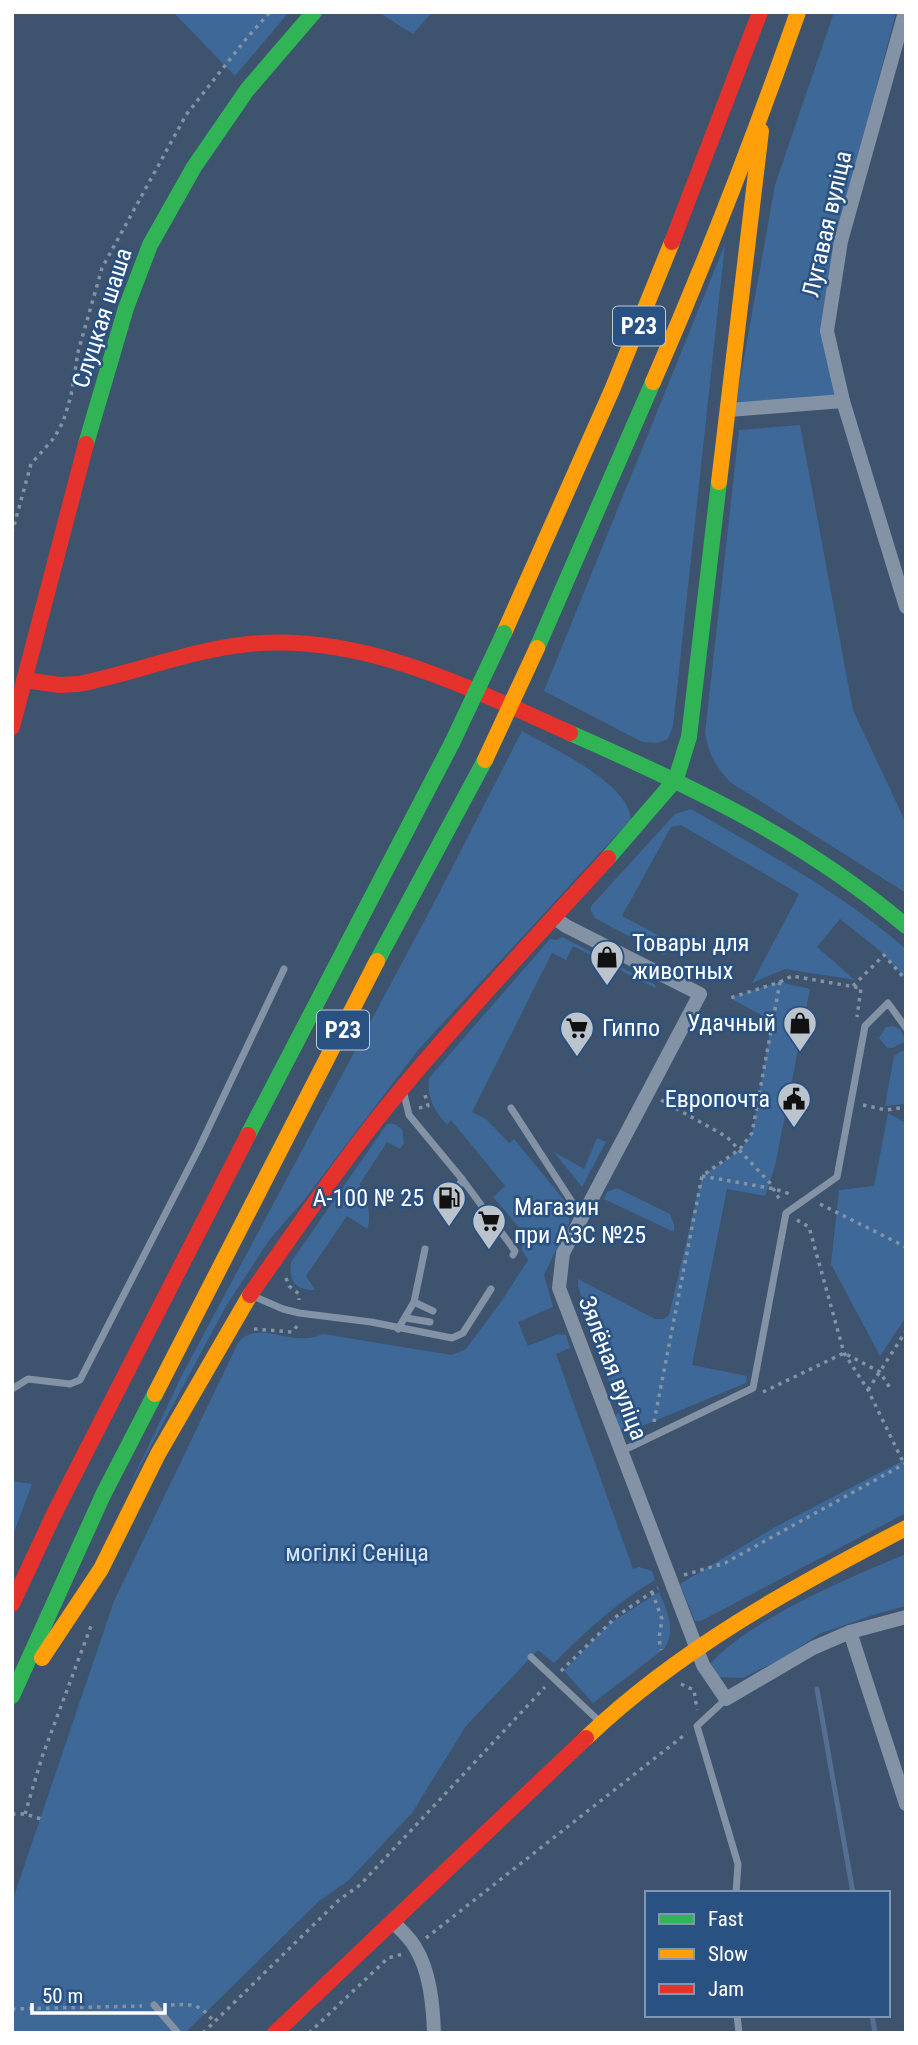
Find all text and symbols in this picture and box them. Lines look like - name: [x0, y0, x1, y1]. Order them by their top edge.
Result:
- street label: Лугавая вуліца: [797, 148, 857, 300]
- street label: Слуцкая шаша: [66, 245, 138, 391]
- road number: Р23: [613, 306, 665, 346]
- place label: Товары для животных: [632, 929, 749, 985]
- shop icon: Товары для животных: [588, 938, 626, 987]
- shop icon: Удачный: [781, 1004, 819, 1053]
- supermarket icon: Гиппо: [558, 1009, 596, 1058]
- place label: Удачный: [687, 1009, 776, 1037]
- road number: Р23: [317, 1010, 369, 1050]
- place label: Гиппо: [602, 1014, 660, 1042]
- public building icon: Европочта: [775, 1080, 813, 1129]
- place label: Европочта: [665, 1085, 770, 1113]
- fuel station icon: А-100 № 25: [430, 1179, 468, 1228]
- place label: А-100 № 25: [313, 1184, 424, 1212]
- place label: Магазин при АЗС №25: [514, 1193, 646, 1249]
- supermarket icon: Магазин при АЗС №25: [470, 1202, 508, 1251]
- street label: Зялёная вуліца: [573, 1292, 653, 1444]
- park label: могілкі Сеніца: [285, 1539, 429, 1567]
- legend: [645, 1891, 890, 2017]
- text: Fast: [708, 1907, 744, 1931]
- text: Slow: [708, 1942, 748, 1966]
- scale bar: [32, 1972, 164, 2016]
- text: Jam: [708, 1977, 744, 2001]
- text: 50 m: [42, 1984, 83, 2008]

